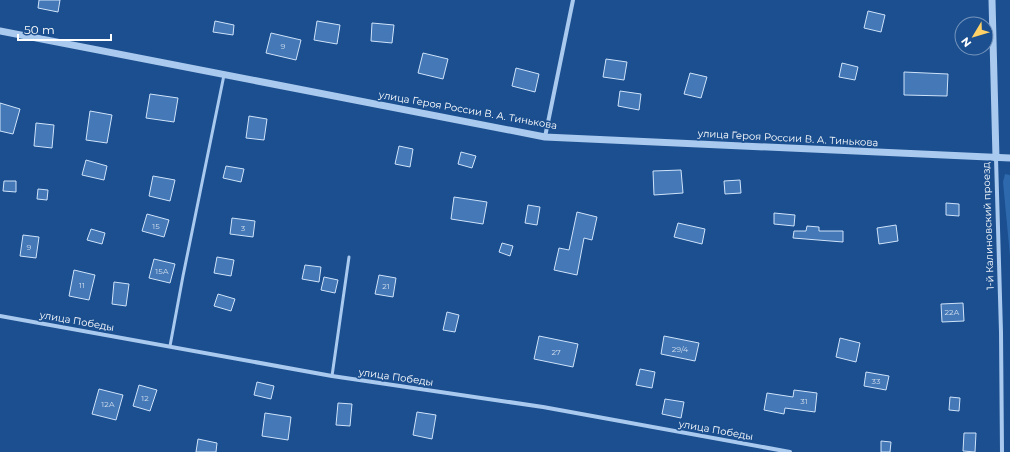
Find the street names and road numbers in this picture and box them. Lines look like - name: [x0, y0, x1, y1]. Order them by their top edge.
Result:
- street label: улица Героя России В. А. Тинькова: [377, 88, 558, 132]
- street label: улица Героя России В. А. Тинькова: [696, 127, 879, 149]
- street label: 1-й Калиновский проезд: [979, 161, 997, 290]
- street label: улица Победы: [38, 308, 115, 334]
- street label: улица Победы: [357, 365, 434, 389]
- street label: улица Победы: [677, 417, 754, 443]

